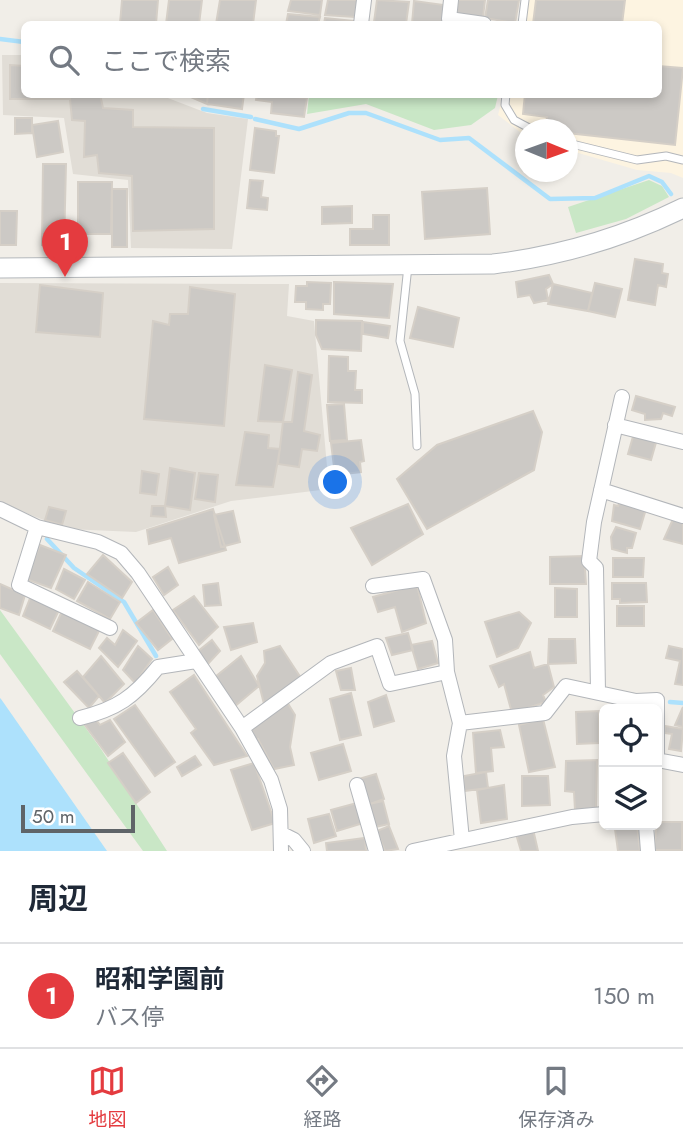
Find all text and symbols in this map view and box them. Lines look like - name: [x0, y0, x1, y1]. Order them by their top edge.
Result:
- search box: [21, 21, 662, 98]
- icon: search: [45, 41, 83, 79]
- text: ここで検索: [101, 42, 231, 80]
- north arrow: [515, 119, 578, 182]
- pin: 1: [42, 219, 88, 277]
- your location: [318, 465, 352, 499]
- map controls: [599, 704, 662, 830]
- button: locate: [599, 704, 662, 767]
- button: layers: [599, 767, 662, 830]
- scale bar: [21, 802, 135, 834]
- text: 50 m: [32, 803, 75, 830]
- text: 周辺: [28, 877, 88, 920]
- text: 昭和学園前: [95, 960, 225, 998]
- text: 1: [45, 979, 57, 1013]
- text: 150 m: [593, 979, 655, 1013]
- text: バス停: [95, 1000, 164, 1034]
- tab: 地図: [88, 1062, 127, 1133]
- tab: 経路: [303, 1062, 342, 1133]
- tab: 保存済み: [518, 1062, 595, 1133]

